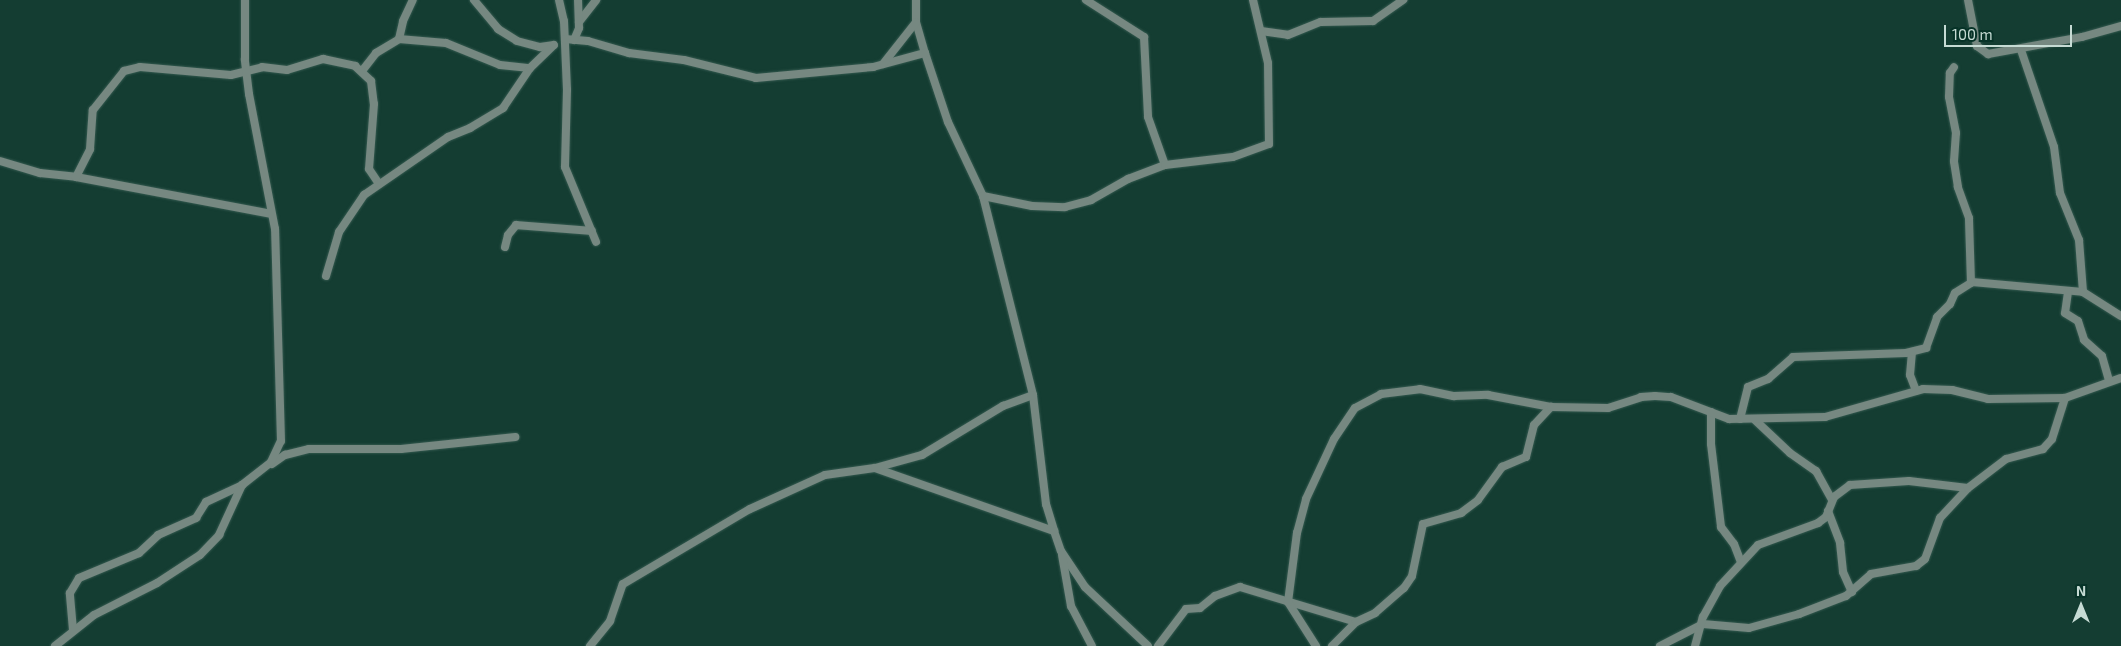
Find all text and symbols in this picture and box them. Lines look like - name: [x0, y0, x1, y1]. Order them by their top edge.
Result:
- scale bar: [1946, 15, 2074, 47]
- text: 100 m: [1952, 25, 1993, 43]
- north arrow: [2056, 581, 2106, 631]
- text: N: [2076, 582, 2086, 599]

